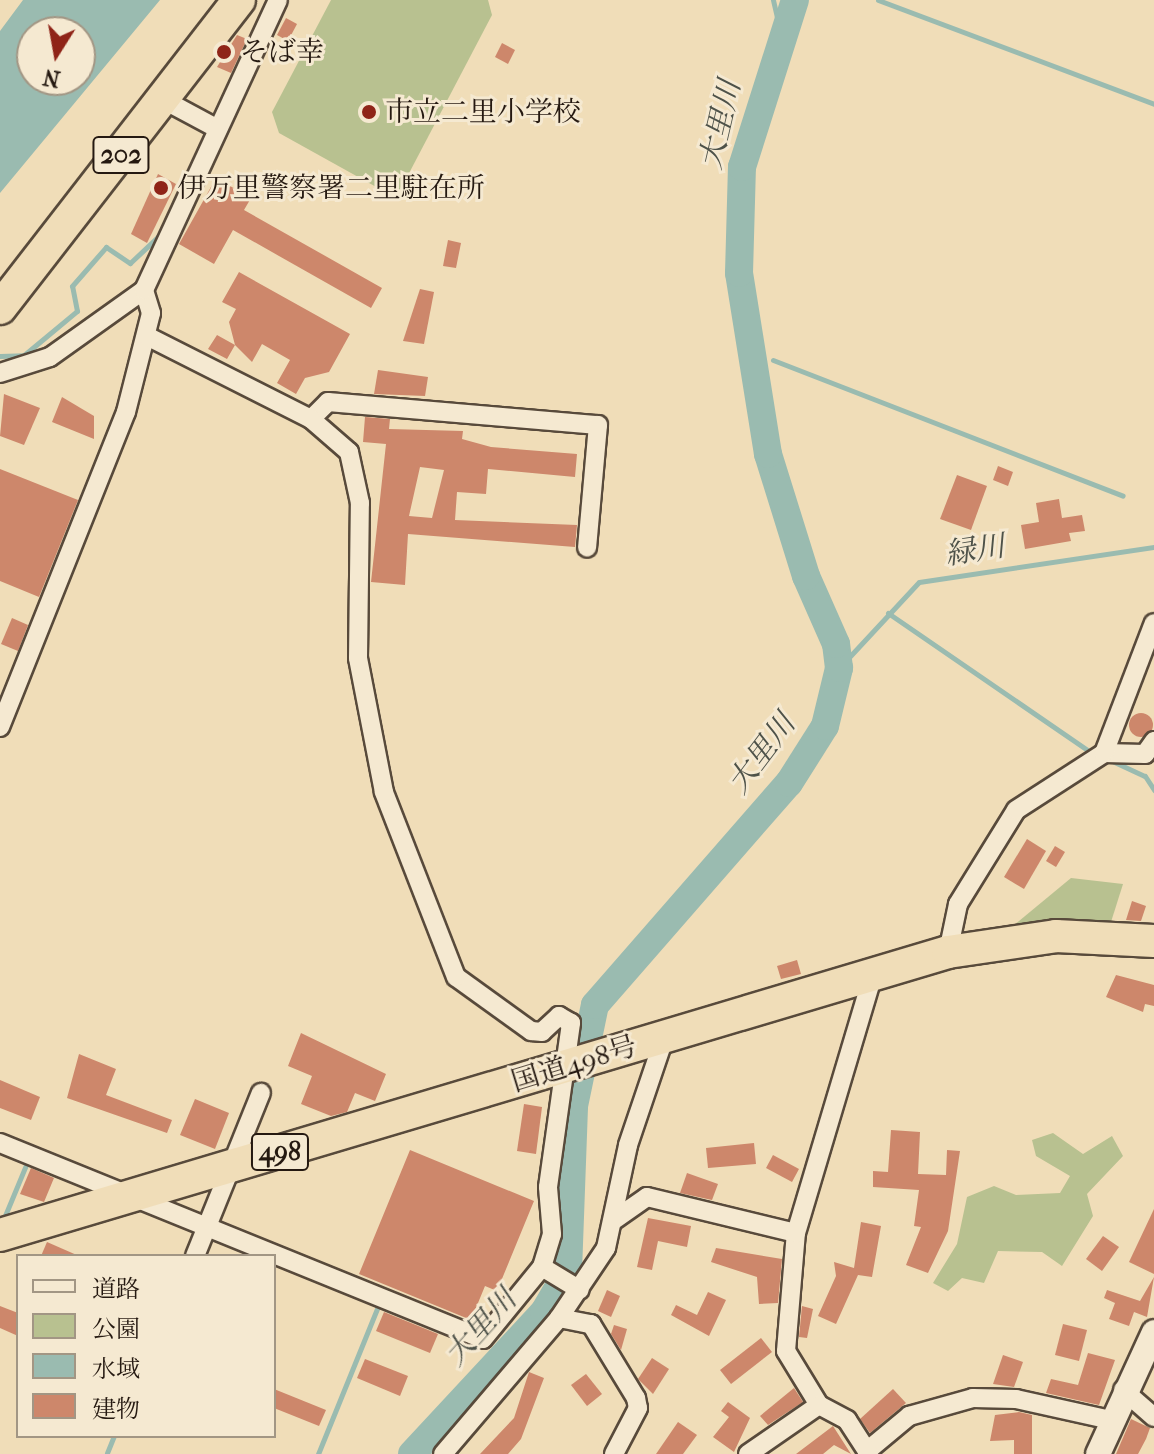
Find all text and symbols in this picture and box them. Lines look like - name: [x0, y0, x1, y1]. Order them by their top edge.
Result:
- north arrow: [16, 16, 96, 96]
- place label: そば幸: [240, 35, 324, 69]
- marker: そば幸: [215, 43, 233, 61]
- text: N: [41, 63, 62, 92]
- water label: 大里川: [693, 77, 749, 173]
- place label: 市立二里小学校: [385, 95, 581, 129]
- marker: 市立二里小学校: [360, 103, 378, 121]
- road number: 202: [91, 133, 151, 177]
- place label: 伊万里警察署二里駐在所: [177, 171, 485, 205]
- marker: 伊万里警察署二里駐在所: [152, 179, 170, 197]
- water label: 緑川: [943, 529, 1007, 573]
- water label: 大里川: [721, 707, 803, 801]
- street label: 国道498号: [507, 1029, 641, 1099]
- road number: 498: [250, 1130, 310, 1174]
- legend: [16, 1254, 276, 1438]
- text: 道路: [92, 1275, 140, 1303]
- water label: 大里川: [438, 1283, 524, 1373]
- text: 公園: [92, 1315, 140, 1343]
- text: 水域: [92, 1355, 140, 1383]
- text: 建物: [92, 1395, 140, 1423]

